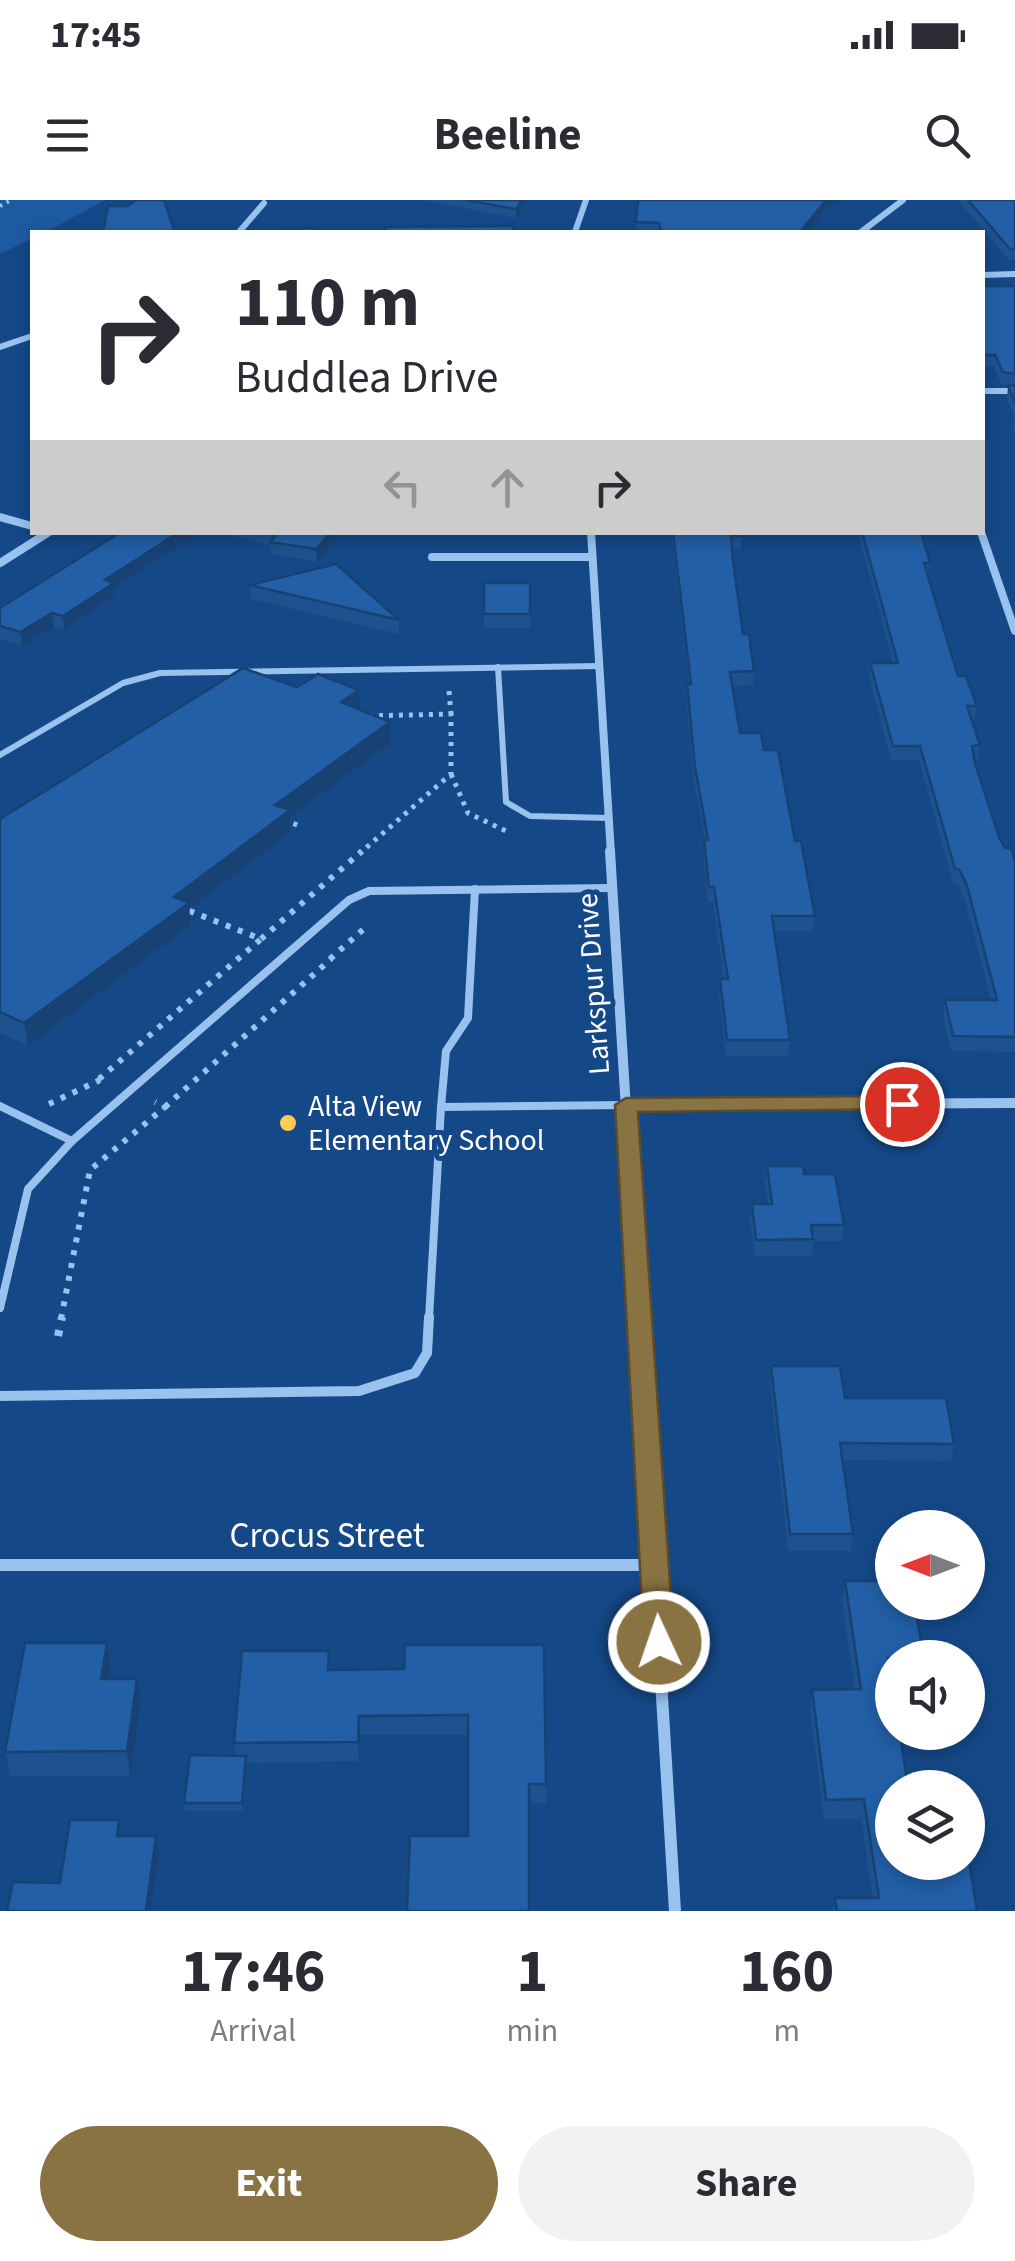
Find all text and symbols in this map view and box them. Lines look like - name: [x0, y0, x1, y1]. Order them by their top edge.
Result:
- text: 17:45: [50, 8, 142, 62]
- text: Beeline: [433, 103, 582, 167]
- icon: menu: [40, 108, 95, 163]
- icon: search: [920, 108, 975, 163]
- text: 110 m: [235, 253, 420, 353]
- icon: right: [70, 270, 200, 400]
- text: Buddlea Drive: [235, 346, 498, 410]
- icon: left: [375, 460, 430, 515]
- icon: ahead: [480, 460, 535, 515]
- icon: right: [585, 460, 640, 515]
- street label: Larkspur Drive: [566, 892, 621, 1076]
- pin: [860, 1062, 945, 1147]
- icon: arrive: [875, 1077, 930, 1132]
- place label: Alta View Elementary School: [308, 1085, 545, 1162]
- marker: Alta View Elementary School: [277, 1112, 299, 1134]
- north arrow: [875, 1510, 985, 1620]
- map controls: [875, 1510, 985, 1880]
- street label: Crocus Street: [229, 1511, 425, 1561]
- position arrow: [607, 1590, 711, 1694]
- button: sound: [875, 1640, 985, 1750]
- button: layers: [875, 1770, 985, 1880]
- text: 17:46: [181, 1930, 326, 2015]
- text: 1: [517, 1930, 548, 2015]
- text: 160: [739, 1930, 834, 2015]
- text: Arrival: [210, 2008, 296, 2054]
- text: min: [506, 2008, 558, 2054]
- text: m: [773, 2008, 800, 2054]
- button: Exit: [40, 2126, 498, 2241]
- button: Share: [518, 2126, 975, 2241]

